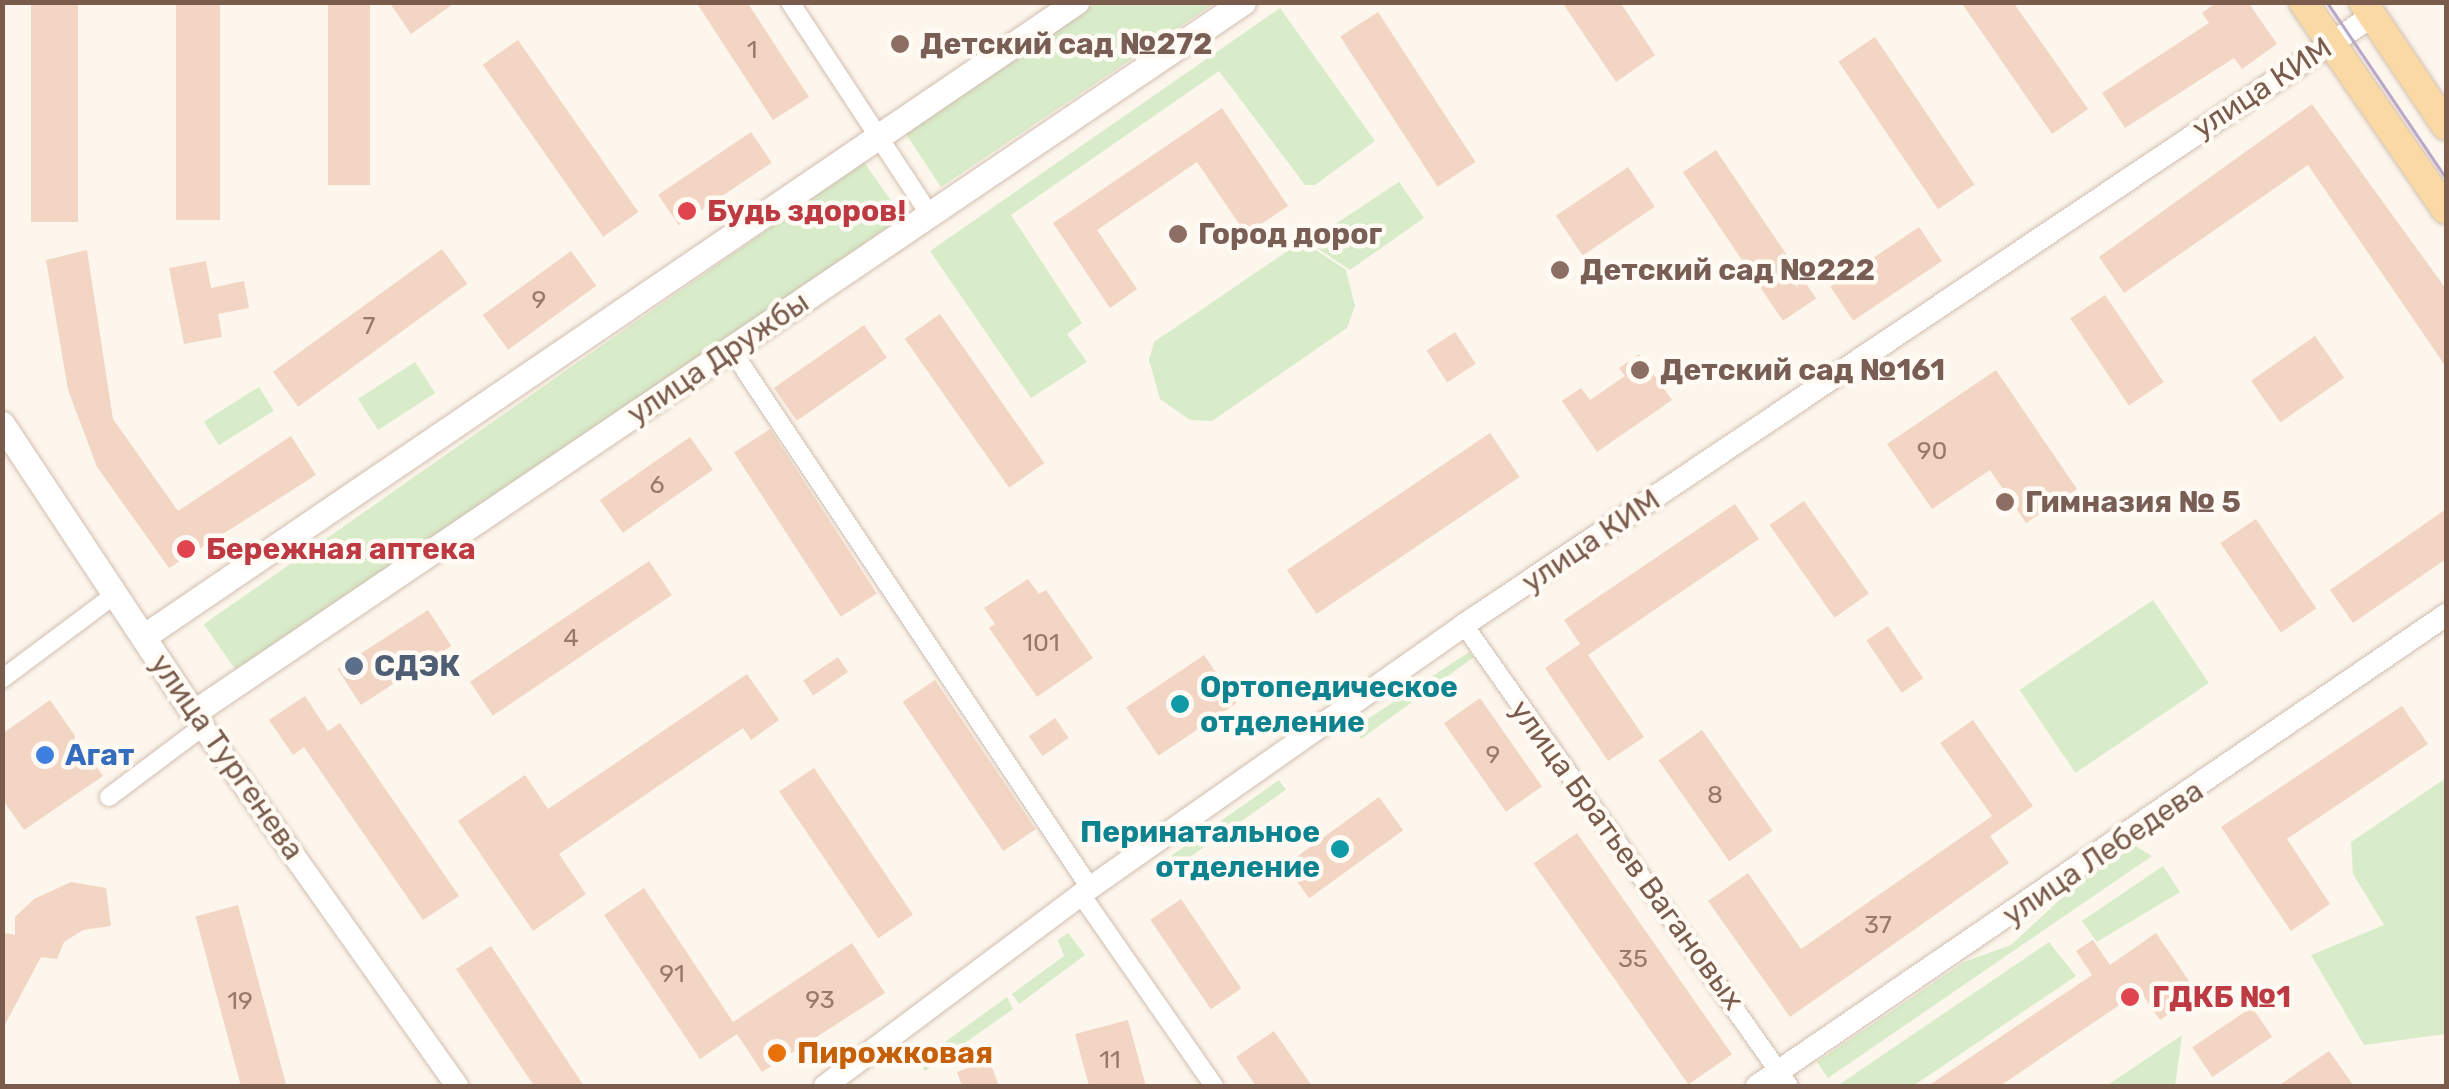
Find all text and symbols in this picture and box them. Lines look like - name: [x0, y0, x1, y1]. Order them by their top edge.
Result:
- place label: Детский сад №272: [920, 26, 1213, 62]
- street label: улица КИМ: [2186, 30, 2338, 146]
- marker: Детский сад №272: [889, 33, 911, 55]
- house number: 1: [747, 35, 757, 65]
- place label: Будь здоров!: [707, 193, 906, 229]
- marker: Будь здоров!: [676, 200, 698, 222]
- place label: Город дорог: [1198, 216, 1382, 252]
- marker: Город дорог: [1167, 223, 1189, 245]
- place label: Детский сад №222: [1580, 252, 1875, 288]
- marker: Детский сад №222: [1549, 259, 1571, 281]
- street label: улица Дружбы: [620, 284, 816, 432]
- house number: 9: [532, 285, 546, 315]
- house number: 7: [363, 311, 375, 341]
- place label: Детский сад №161: [1660, 352, 1945, 388]
- marker: Детский сад №161: [1629, 359, 1651, 381]
- house number: 90: [1917, 436, 1947, 466]
- house number: 6: [649, 470, 665, 500]
- street label: улица КИМ: [1515, 482, 1667, 600]
- place label: Гимназия № 5: [2025, 484, 2241, 520]
- marker: Гимназия № 5: [1994, 491, 2016, 513]
- place label: Бережная аптека: [206, 531, 476, 567]
- marker: Бережная аптека: [175, 538, 197, 560]
- house number: 4: [563, 623, 579, 653]
- house number: 101: [1022, 628, 1060, 658]
- street label: улица Тургенева: [143, 647, 311, 867]
- place label: СДЭК: [374, 648, 460, 684]
- marker: СДЭК: [343, 655, 365, 677]
- place label: Ортопедическое отделение: [1200, 669, 1458, 740]
- marker: Ортопедическое отделение: [1169, 693, 1191, 715]
- street label: улица Братьев Вагановых: [1502, 693, 1752, 1017]
- place label: Агат: [65, 737, 134, 773]
- house number: 9: [1486, 740, 1500, 770]
- marker: Агат: [34, 744, 56, 766]
- street label: улица Лебедева: [1996, 773, 2210, 933]
- house number: 8: [1707, 780, 1723, 810]
- place label: Перинатальное отделение: [1080, 814, 1320, 884]
- marker: Перинатальное отделение: [1329, 838, 1351, 860]
- house number: 37: [1864, 910, 1892, 940]
- house number: 35: [1618, 944, 1648, 974]
- house number: 91: [659, 959, 685, 989]
- place label: ГДКБ №1: [2152, 979, 2291, 1015]
- marker: ГДКБ №1: [2117, 984, 2143, 1010]
- house number: 93: [805, 985, 835, 1015]
- house number: 19: [227, 986, 253, 1016]
- place label: Пирожковая: [797, 1035, 993, 1071]
- marker: Пирожковая: [766, 1042, 788, 1064]
- house number: 11: [1099, 1045, 1121, 1075]

